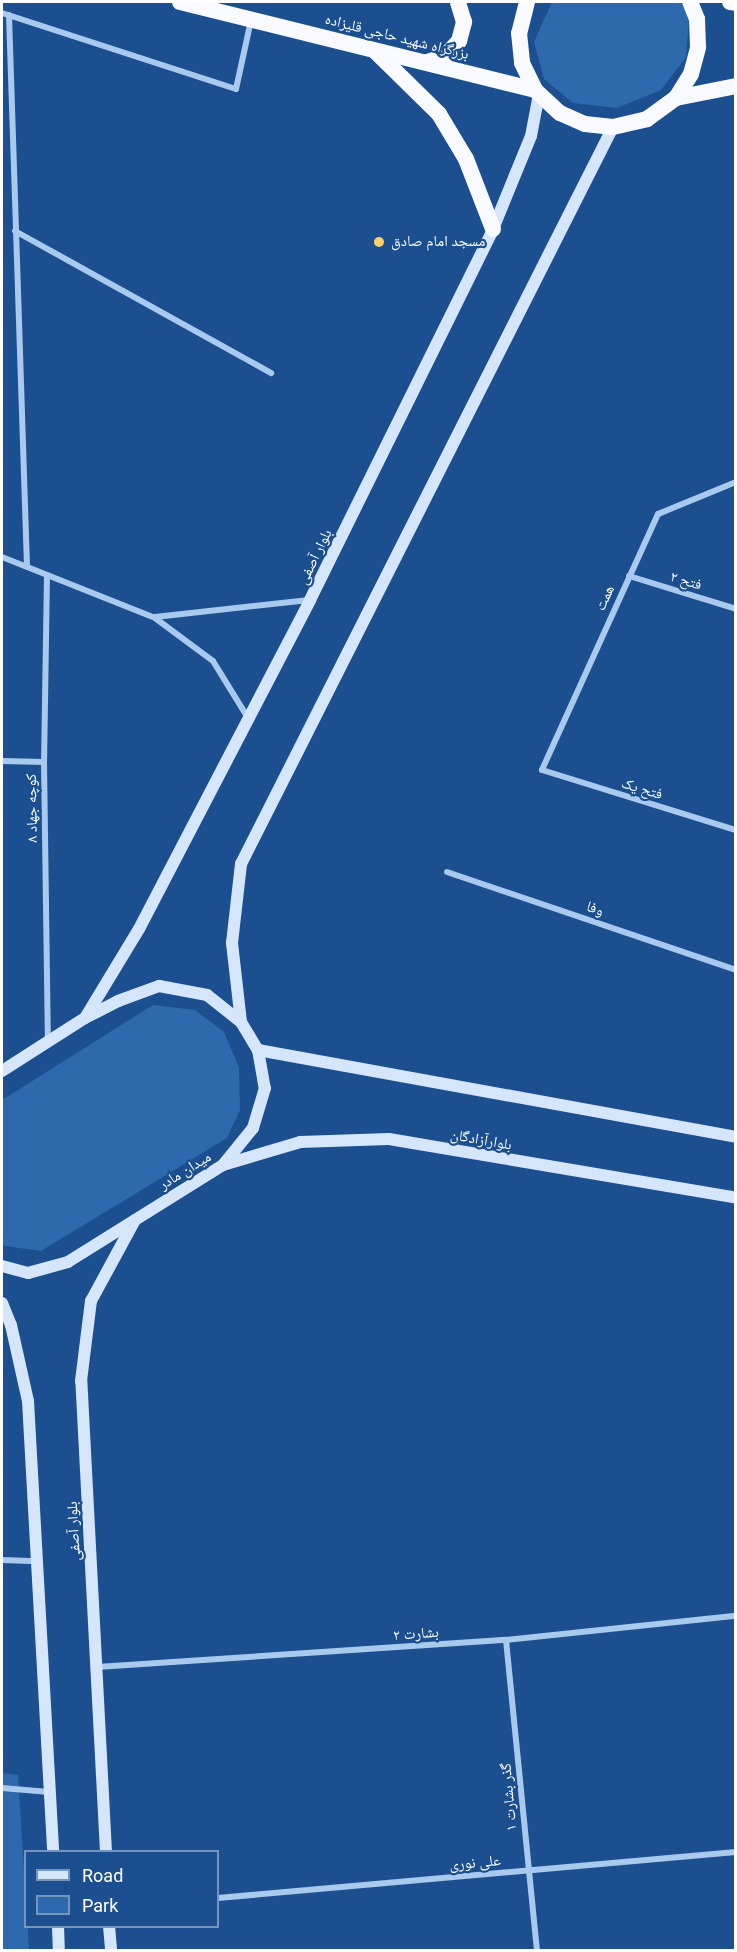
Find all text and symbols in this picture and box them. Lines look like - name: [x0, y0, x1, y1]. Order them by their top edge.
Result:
- street label: بزرگراه شهید حاجی قلیزاده: [323, 10, 471, 64]
- place label: مسجد امام صادق: [391, 233, 485, 251]
- marker: مسجد امام صادق: [372, 235, 386, 249]
- street label: بلوار آصفی: [294, 526, 336, 588]
- street label: فتح ۲: [668, 568, 704, 594]
- street label: همت: [591, 582, 619, 614]
- street label: کوچه جهاد ۸: [22, 773, 42, 843]
- street label: فتح یک: [619, 774, 665, 804]
- street label: وفا: [584, 898, 606, 920]
- street label: بلوارآزادگان: [449, 1126, 513, 1154]
- street label: میدان مادر: [156, 1148, 214, 1194]
- street label: بلوار آصفی: [63, 1501, 85, 1561]
- street label: بشارت ۲: [393, 1623, 439, 1645]
- street label: گذر بشارت ۱: [497, 1762, 521, 1832]
- legend: [24, 1850, 219, 1928]
- street label: علی نوری: [449, 1852, 501, 1874]
- text: Road: [82, 1865, 123, 1886]
- text: Park: [82, 1895, 118, 1916]

